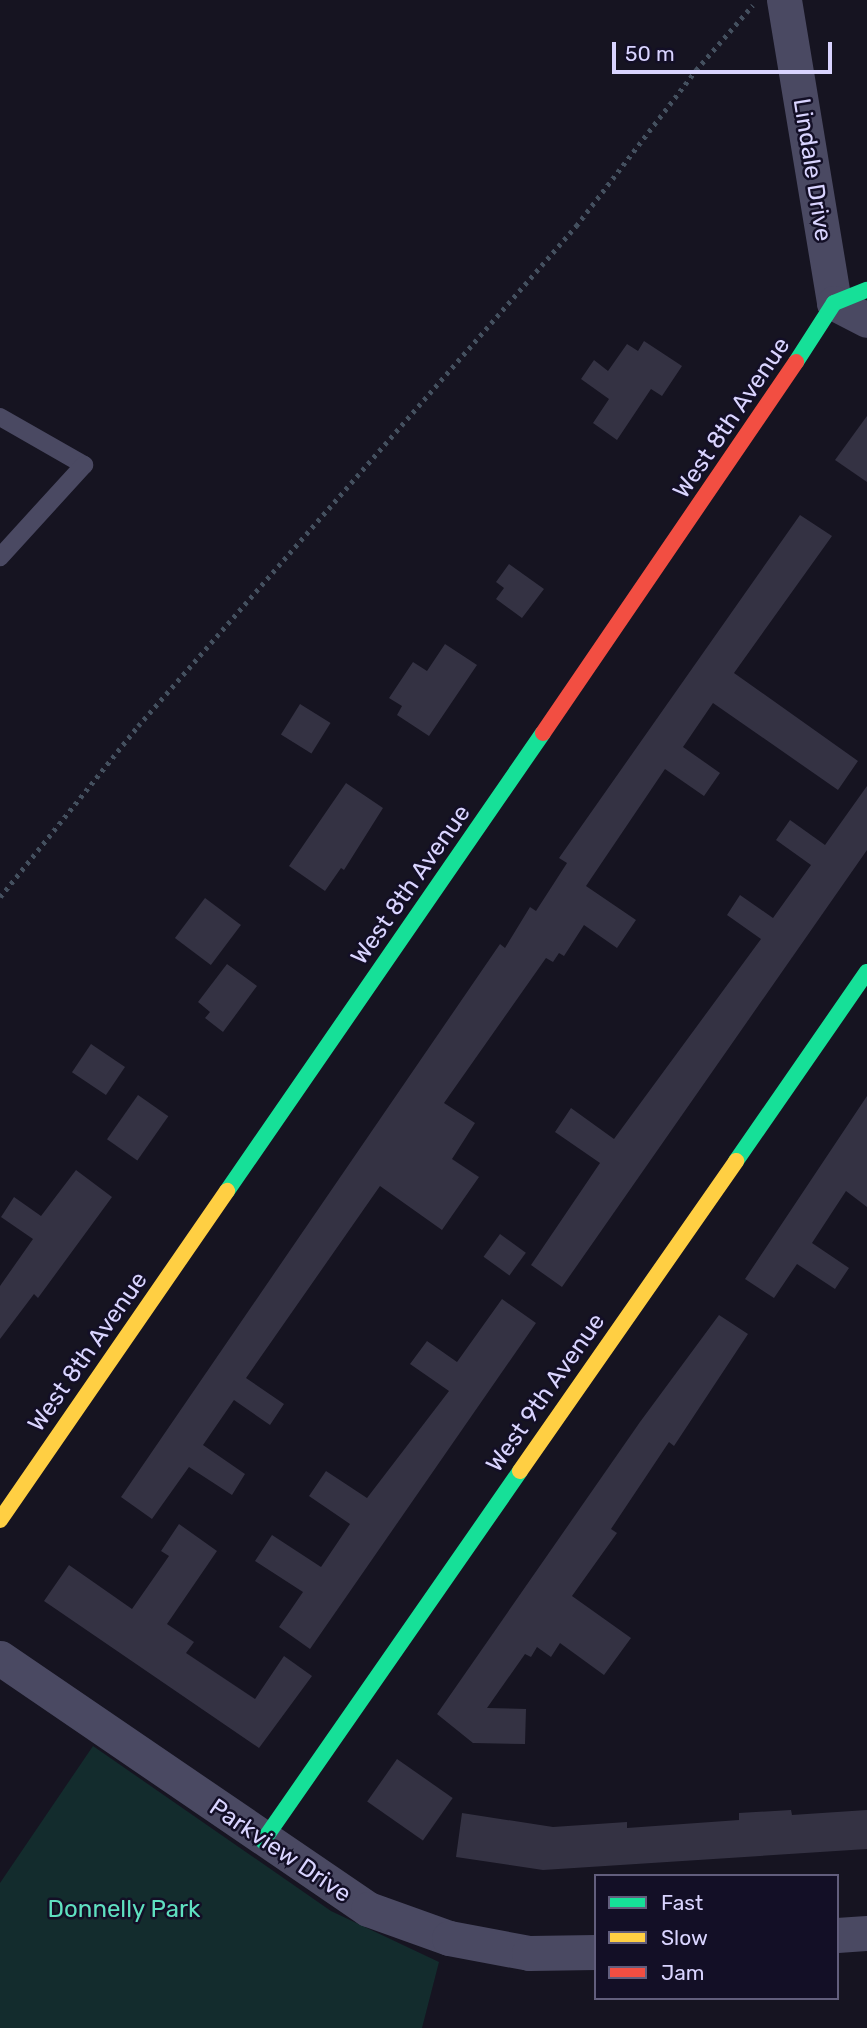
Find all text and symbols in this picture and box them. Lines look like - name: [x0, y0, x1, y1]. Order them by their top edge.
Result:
- scale bar: [615, 28, 836, 72]
- text: 50 m: [625, 41, 675, 66]
- street label: Lindale Drive: [786, 96, 838, 244]
- street label: West 8th Avenue: [667, 332, 797, 504]
- street label: West 8th Avenue: [345, 799, 477, 971]
- street label: West 8th Avenue: [22, 1266, 154, 1438]
- street label: West 9th Avenue: [480, 1308, 612, 1478]
- street label: Parkview Drive: [204, 1793, 356, 1909]
- legend: [594, 1874, 839, 2000]
- text: Fast: [661, 1890, 703, 1915]
- park label: Donnelly Park: [47, 1896, 201, 1924]
- text: Slow: [661, 1925, 708, 1950]
- text: Jam: [661, 1960, 705, 1985]

